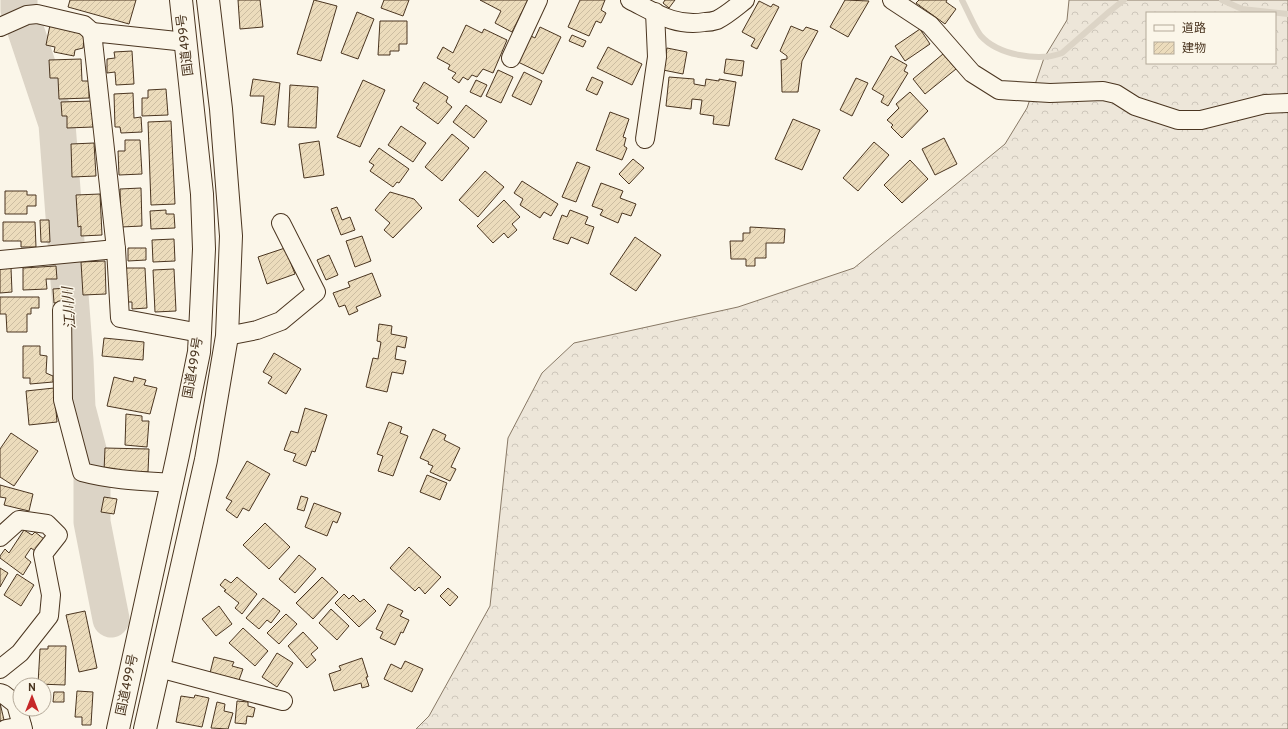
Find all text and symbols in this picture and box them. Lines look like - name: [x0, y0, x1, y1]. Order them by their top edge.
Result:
- legend: [1146, 12, 1276, 64]
- street label: 国道499号: [174, 13, 198, 77]
- text: 道路: [1182, 21, 1206, 37]
- text: 建物: [1182, 41, 1206, 57]
- water label: 江川川: [60, 284, 80, 330]
- street label: 国道499号: [181, 336, 207, 400]
- street label: 国道499号: [114, 653, 142, 717]
- north arrow: [12, 677, 52, 717]
- text: N: [28, 681, 36, 695]

